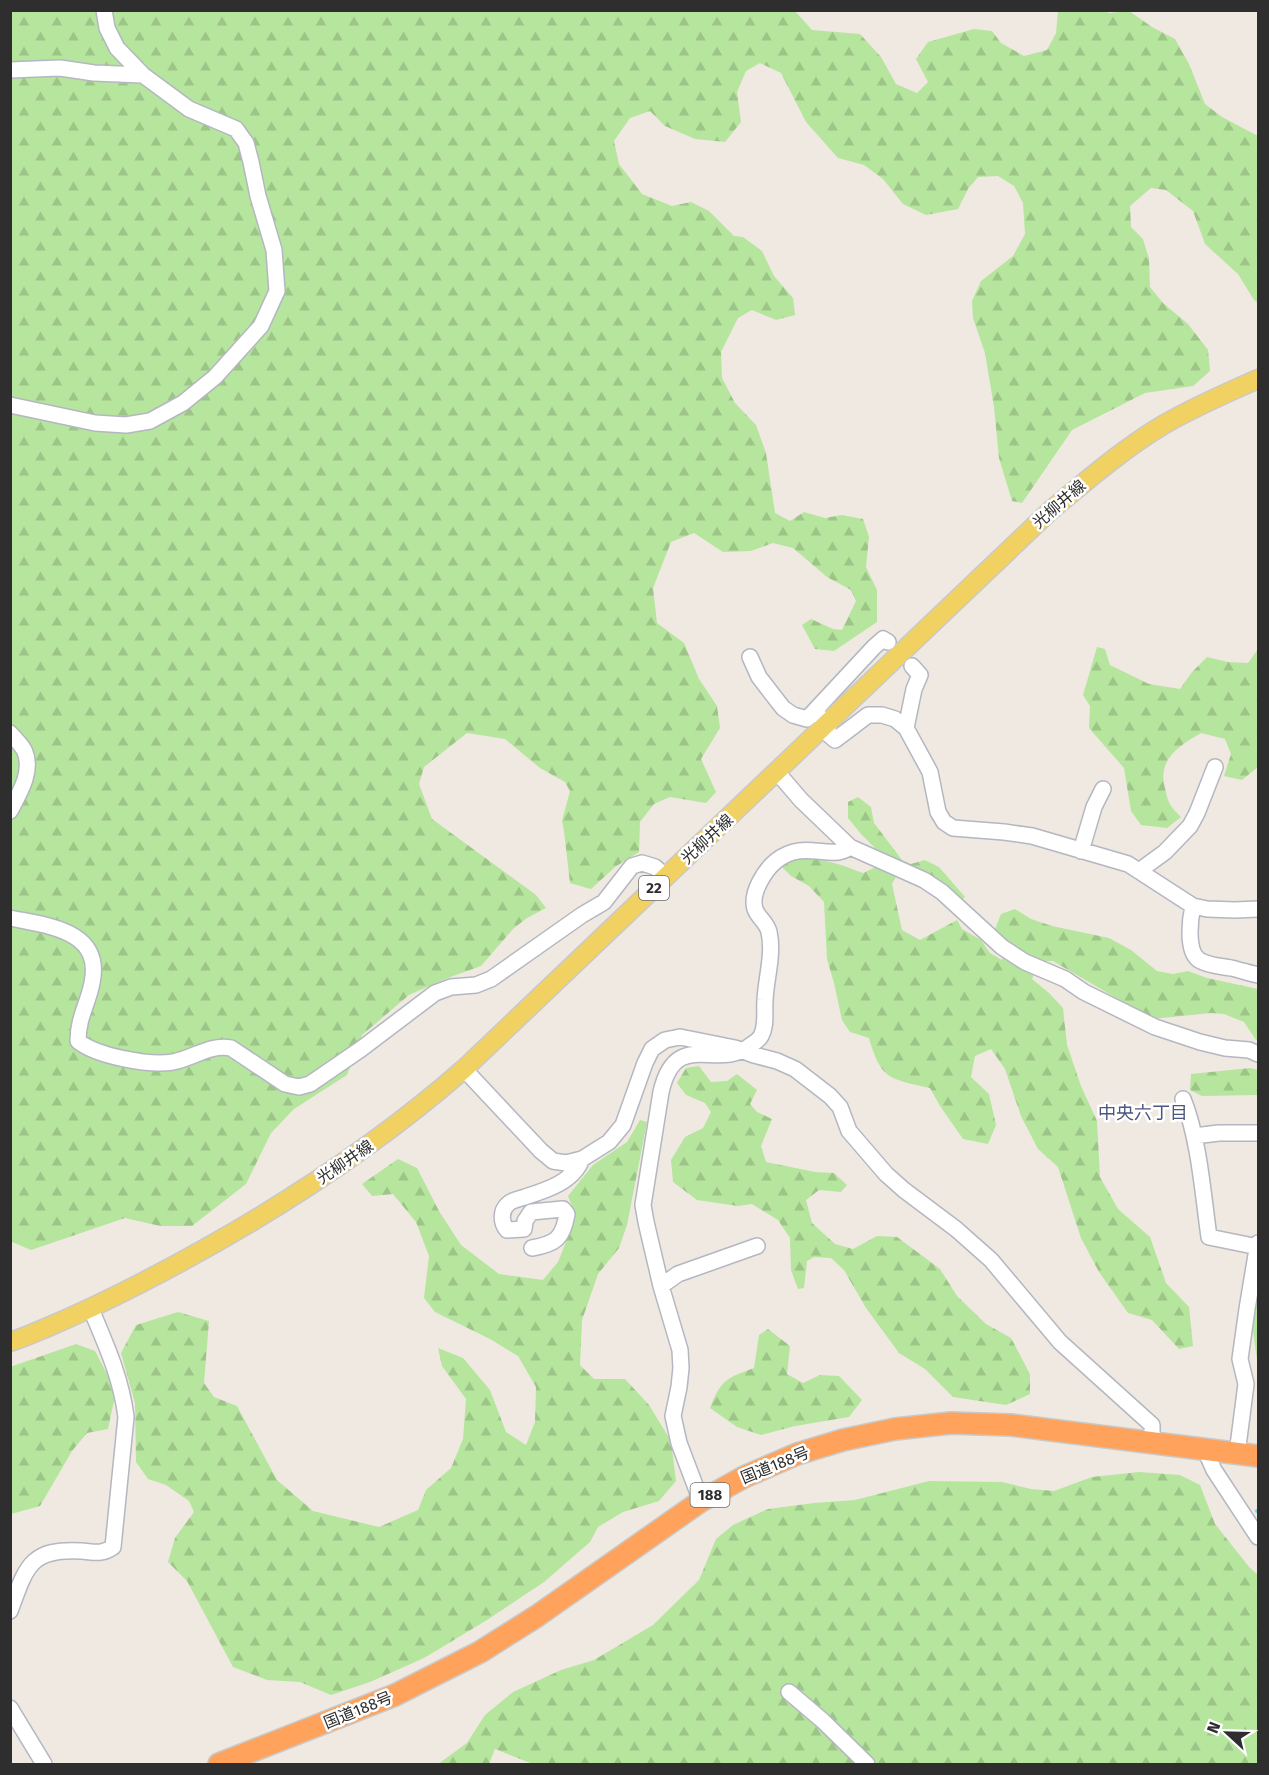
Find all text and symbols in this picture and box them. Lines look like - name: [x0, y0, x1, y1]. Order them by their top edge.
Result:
- street label: 光柳井線: [1029, 476, 1089, 532]
- street label: 光柳井線: [677, 810, 737, 868]
- road number: 22: [639, 876, 669, 900]
- district label: 中央六丁目: [1098, 1102, 1188, 1124]
- street label: 光柳井線: [313, 1136, 377, 1188]
- street label: 国道188号: [738, 1443, 812, 1487]
- road number: 188: [690, 1483, 730, 1507]
- street label: 国道188号: [321, 1688, 395, 1732]
- north arrow: [1197, 1703, 1257, 1763]
- text: N: [1203, 1719, 1224, 1736]

